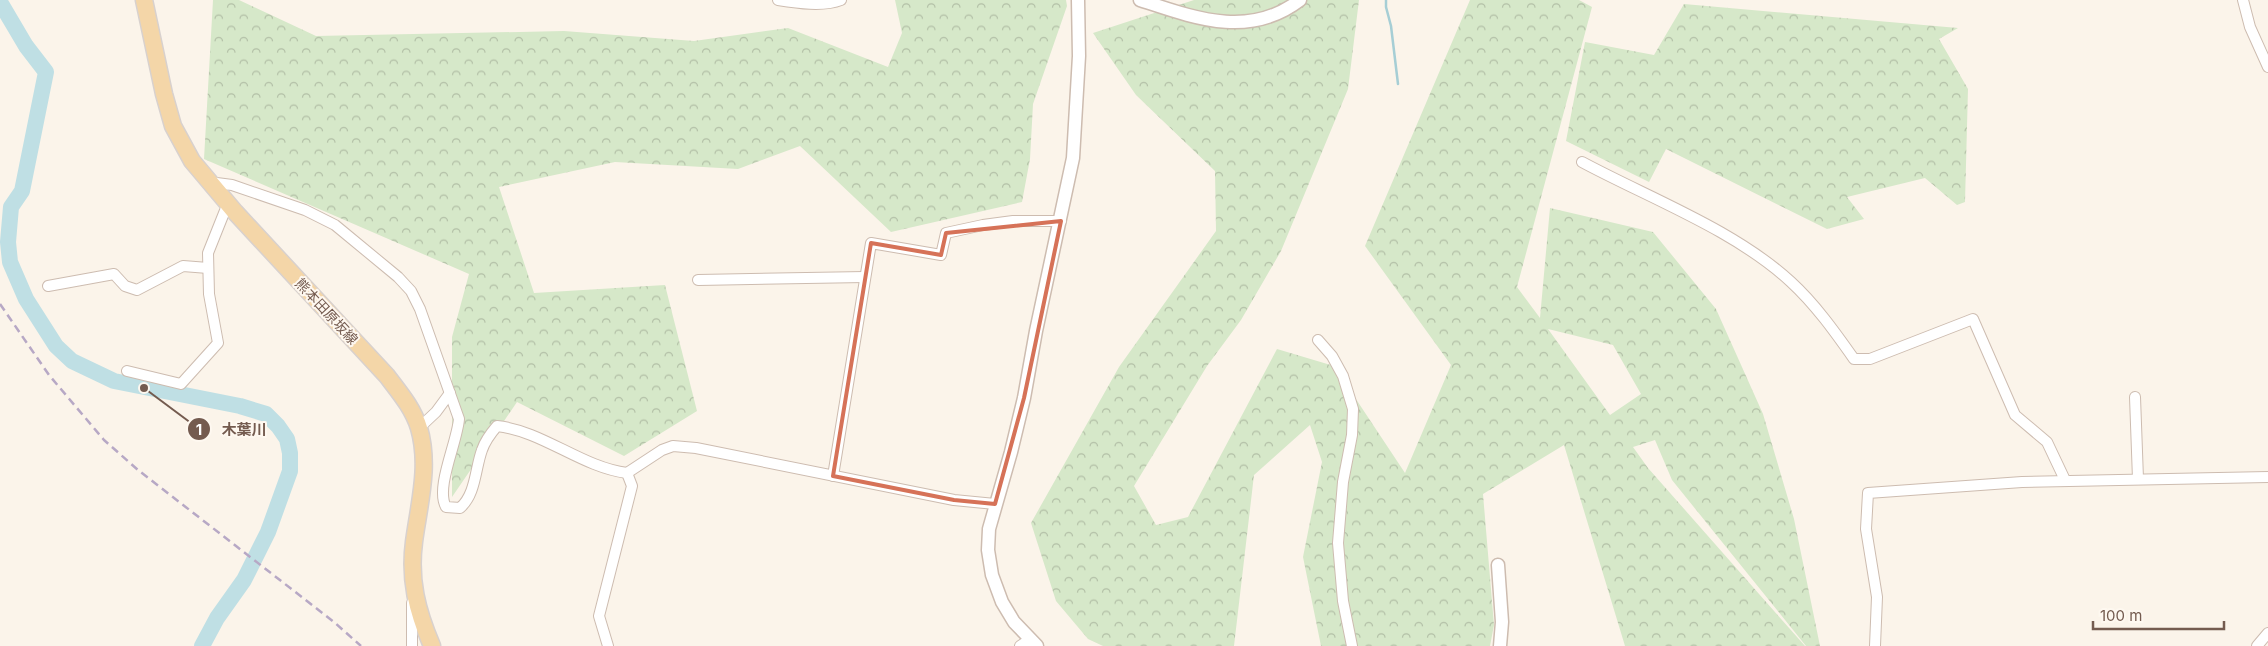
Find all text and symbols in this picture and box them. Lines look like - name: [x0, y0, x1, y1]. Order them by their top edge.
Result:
- street label: 熊本田原坂線: [292, 274, 362, 348]
- callout: 木葉川: [186, 414, 276, 444]
- text: 1: [196, 420, 202, 439]
- text: 木葉川: [221, 420, 267, 439]
- scale bar: [2093, 598, 2224, 630]
- text: 100 m: [2100, 606, 2142, 625]

